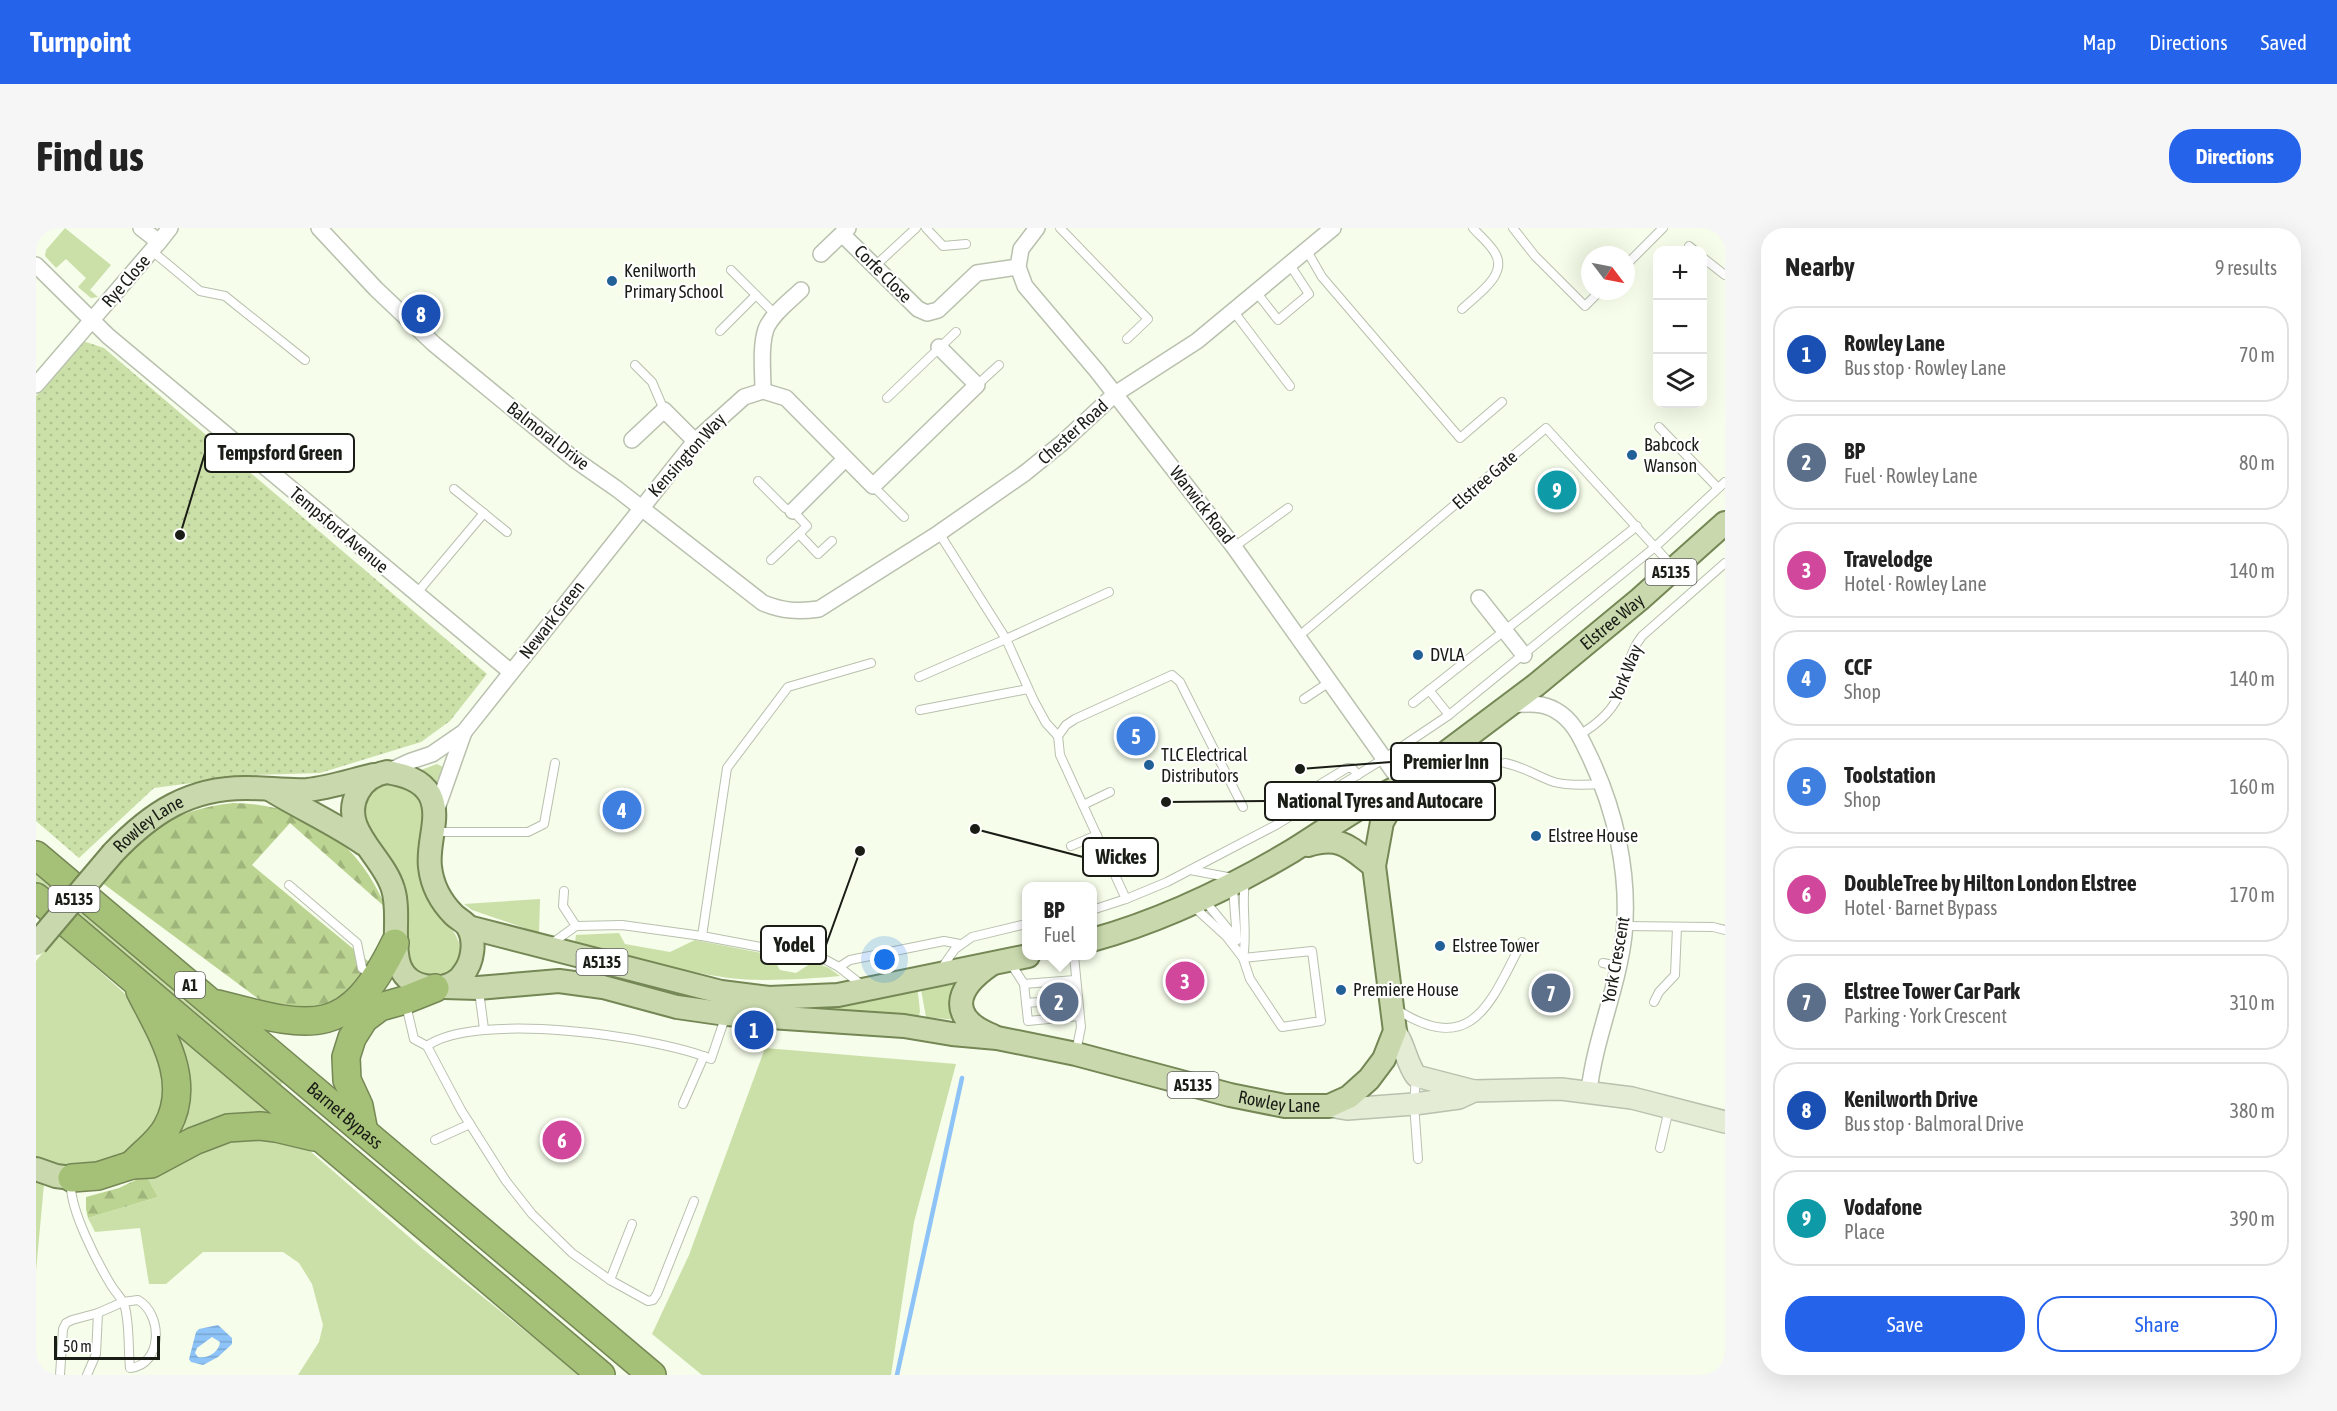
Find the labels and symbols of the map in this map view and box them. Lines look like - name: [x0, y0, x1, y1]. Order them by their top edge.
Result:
- street label: Corfe Close: [850, 240, 917, 307]
- north arrow: [1581, 246, 1635, 300]
- street label: Rye Close: [97, 250, 154, 311]
- place label: Kenilworth Primary School: [624, 260, 724, 302]
- marker: Kenilworth Primary School: [605, 274, 619, 288]
- pin: 8: [402, 292, 440, 337]
- street label: Chester Road: [1033, 395, 1112, 468]
- street label: Balmoral Drive: [503, 397, 594, 474]
- street label: Kensington Way: [644, 409, 730, 501]
- callout: Tempsford Green: [205, 434, 354, 472]
- place label: Babcock Wanson: [1644, 434, 1699, 476]
- text: Tempsford Green: [218, 441, 342, 464]
- street label: Elstree Gate: [1448, 446, 1521, 513]
- marker: Babcock Wanson: [1625, 448, 1639, 462]
- street label: Warwick Road: [1166, 462, 1239, 548]
- pin: 9: [1538, 468, 1576, 512]
- street label: Tempsford Avenue: [286, 482, 393, 577]
- road number: A5135: [1646, 559, 1696, 585]
- street label: Newark Green: [515, 577, 589, 663]
- street label: Elstree Way: [1576, 589, 1648, 654]
- street label: York Way: [1605, 641, 1646, 704]
- place label: DVLA: [1430, 644, 1465, 665]
- marker: DVLA: [1411, 648, 1425, 662]
- pin: 5: [1116, 714, 1156, 758]
- callout: Premier Inn: [1391, 743, 1501, 781]
- place label: TLC Electrical Distributors: [1161, 744, 1248, 786]
- text: Premier Inn: [1403, 750, 1489, 773]
- marker: TLC Electrical Distributors: [1142, 758, 1156, 772]
- callout: National Tyres and Autocare: [1265, 782, 1495, 820]
- pin: 4: [602, 788, 642, 832]
- text: National Tyres and Autocare: [1277, 789, 1483, 812]
- street label: Rowley Lane: [108, 791, 187, 857]
- place label: Elstree House: [1548, 825, 1638, 846]
- marker: Elstree House: [1529, 829, 1543, 843]
- callout: Wickes: [1083, 838, 1158, 876]
- text: Wickes: [1094, 845, 1147, 868]
- road number: A5135: [48, 886, 99, 912]
- street label: York Crescent: [1598, 915, 1633, 1005]
- callout: Yodel: [761, 926, 826, 964]
- text: Yodel: [773, 933, 815, 956]
- place label: Elstree Tower: [1452, 935, 1540, 956]
- marker: Elstree Tower: [1433, 939, 1447, 953]
- your location: [870, 945, 899, 974]
- road number: A5135: [576, 949, 628, 975]
- pin: 3: [1166, 958, 1204, 1004]
- pin: 7: [1532, 970, 1570, 1016]
- road number: A1: [175, 972, 205, 998]
- place label: Premiere House: [1353, 979, 1459, 1000]
- pin: 2: [1040, 980, 1078, 1024]
- marker: Premiere House: [1334, 983, 1348, 997]
- pin: 1: [734, 1008, 774, 1052]
- road number: A5135: [1168, 1072, 1218, 1098]
- street label: Barnet Bypass: [303, 1077, 387, 1153]
- street label: Rowley Lane: [1236, 1086, 1320, 1116]
- pin: 6: [542, 1118, 582, 1162]
- scale bar: [54, 1333, 160, 1360]

